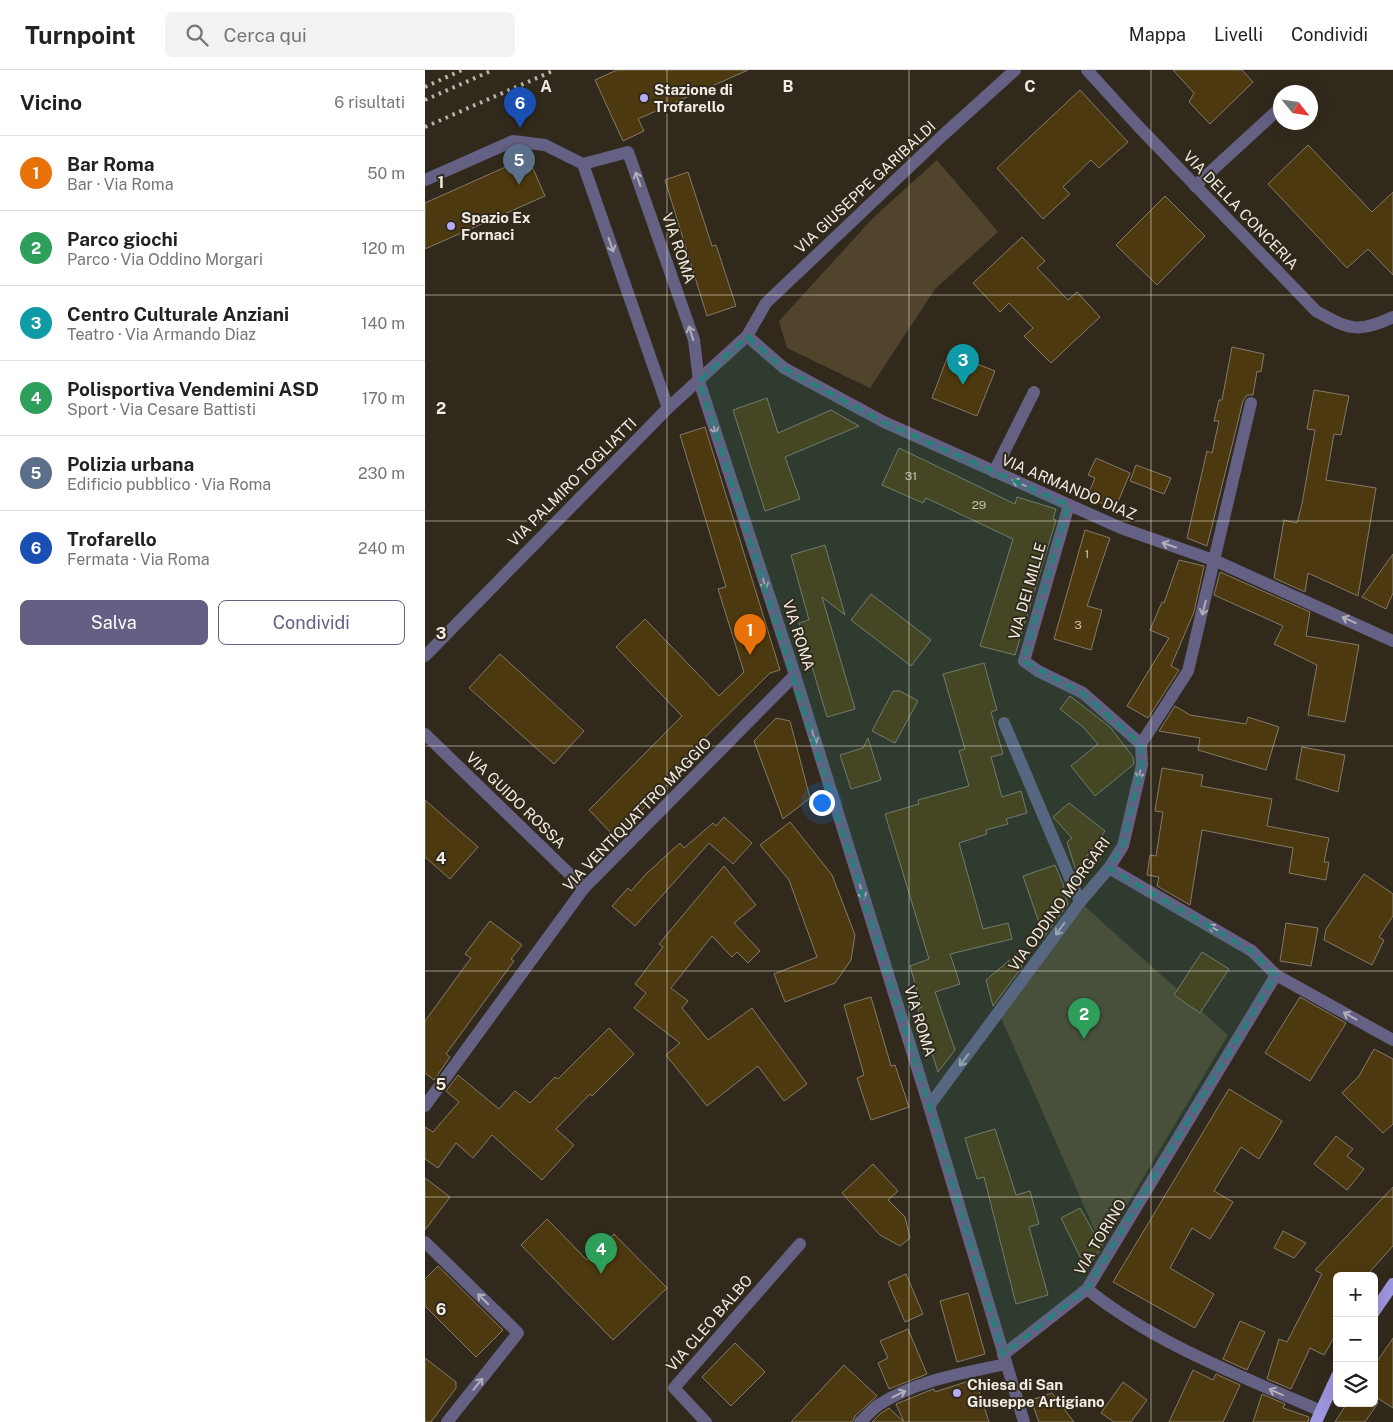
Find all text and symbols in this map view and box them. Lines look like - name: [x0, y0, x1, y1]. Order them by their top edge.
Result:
- search box: [165, 12, 515, 57]
- text: Turnpoint: [25, 21, 135, 49]
- icon: search: [183, 21, 211, 49]
- text: Cerca qui: [223, 24, 307, 46]
- text: Mappa: [1129, 24, 1186, 45]
- text: Livelli: [1214, 24, 1263, 45]
- text: Condividi: [1291, 24, 1368, 45]
- text: A: [540, 77, 552, 96]
- text: B: [783, 77, 794, 96]
- text: C: [1024, 77, 1036, 96]
- place label: Stazione di Trofarello: [654, 81, 733, 115]
- north arrow: [1273, 85, 1318, 130]
- pin: 6: [504, 87, 536, 128]
- text: Vicino: [20, 90, 82, 115]
- marker: Stazione di Trofarello: [638, 92, 650, 104]
- text: 6 risultati: [334, 93, 405, 112]
- street label: VIA GIUSEPPE GARIBALDI: [791, 117, 939, 257]
- pin: 5: [503, 144, 535, 185]
- street label: VIA DELLA CONCERIA: [1180, 147, 1302, 273]
- text: Bar Roma: [67, 153, 154, 175]
- text: 1: [33, 164, 39, 183]
- text: 50 m: [367, 164, 405, 183]
- one-way arrow: [633, 172, 642, 188]
- text: 1: [438, 173, 444, 192]
- text: Bar · Via Roma: [67, 175, 174, 194]
- place label: Spazio Ex Fornaci: [461, 209, 531, 243]
- street label: VIA ROMA: [659, 210, 699, 286]
- marker: Spazio Ex Fornaci: [445, 220, 457, 232]
- text: Parco giochi: [67, 228, 178, 250]
- one-way arrow: [607, 237, 617, 253]
- text: 2: [31, 239, 41, 258]
- text: 120 m: [361, 239, 405, 258]
- text: Parco · Via Oddino Morgari: [67, 250, 263, 269]
- text: Centro Culturale Anziani: [67, 303, 289, 325]
- text: 3: [31, 314, 41, 333]
- text: 140 m: [361, 314, 405, 333]
- text: Teatro · Via Armando Diaz: [67, 325, 256, 344]
- one-way arrow: [686, 326, 695, 341]
- pin: 3: [947, 344, 979, 385]
- text: Polisportiva Vendemini ASD: [67, 378, 319, 400]
- text: 4: [31, 389, 41, 408]
- text: 170 m: [362, 389, 405, 408]
- text: 2: [436, 399, 446, 418]
- text: Sport · Via Cesare Battisti: [67, 400, 256, 419]
- street label: VIA PALMIRO TOGLIATTI: [504, 414, 640, 550]
- one-way arrow: [710, 419, 719, 435]
- street label: VIA ARMANDO DIAZ: [999, 451, 1139, 523]
- text: Polizia urbana: [67, 453, 194, 475]
- text: 5: [31, 464, 41, 483]
- text: 230 m: [358, 464, 405, 483]
- house number: 31: [905, 469, 917, 483]
- text: Edificio pubblico · Via Roma: [67, 475, 271, 494]
- one-way arrow: [1012, 478, 1027, 488]
- house number: 29: [972, 498, 986, 512]
- text: Trofarello: [67, 528, 157, 550]
- text: 6: [31, 539, 41, 558]
- text: 240 m: [358, 539, 405, 558]
- street label: VIA DEI MILLE: [1005, 540, 1049, 642]
- one-way arrow: [1162, 540, 1178, 549]
- house number: 1: [1085, 547, 1089, 561]
- text: Fermata · Via Roma: [67, 550, 210, 569]
- one-way arrow: [760, 573, 770, 589]
- street label: VIA ROMA: [780, 597, 819, 673]
- one-way arrow: [1199, 599, 1208, 615]
- button: Salva: [20, 600, 208, 645]
- button: Condividi: [218, 600, 405, 645]
- pin: 1: [734, 614, 766, 655]
- one-way arrow: [1342, 614, 1357, 624]
- house number: 3: [1074, 618, 1082, 632]
- text: 3: [436, 624, 446, 643]
- one-way arrow: [809, 728, 819, 744]
- street label: VIA VENTIQUATTRO MAGGIO: [559, 734, 715, 894]
- street label: VIA GUIDO ROSSA: [463, 748, 569, 852]
- one-way arrow: [1135, 764, 1144, 780]
- your location: [809, 790, 835, 816]
- street label: VIA ODDINO MORGARI: [1005, 834, 1113, 974]
- text: 4: [436, 849, 447, 868]
- one-way arrow: [858, 883, 868, 899]
- one-way arrow: [1055, 922, 1065, 936]
- one-way arrow: [1208, 923, 1222, 933]
- street label: VIA ROMA: [901, 983, 939, 1059]
- pin: 2: [1068, 998, 1100, 1039]
- one-way arrow: [1343, 1011, 1358, 1021]
- one-way arrow: [959, 1053, 969, 1067]
- text: 5: [436, 1075, 447, 1094]
- street label: VIA TORINO: [1071, 1196, 1129, 1278]
- pin: 4: [585, 1233, 617, 1274]
- street label: VIA CLEO BALBO: [663, 1271, 755, 1375]
- map controls: [1333, 1272, 1378, 1407]
- button: +: [1333, 1272, 1378, 1317]
- one-way arrow: [477, 1293, 490, 1305]
- text: 6: [436, 1300, 446, 1319]
- button: −: [1333, 1317, 1378, 1362]
- button: layers: [1333, 1362, 1378, 1407]
- place label: Chiesa di San Giuseppe Artigiano: [967, 1376, 1105, 1410]
- one-way arrow: [472, 1378, 483, 1391]
- one-way arrow: [1269, 1386, 1284, 1396]
- marker: Chiesa di San Giuseppe Artigiano: [951, 1387, 963, 1399]
- one-way arrow: [892, 1388, 907, 1398]

